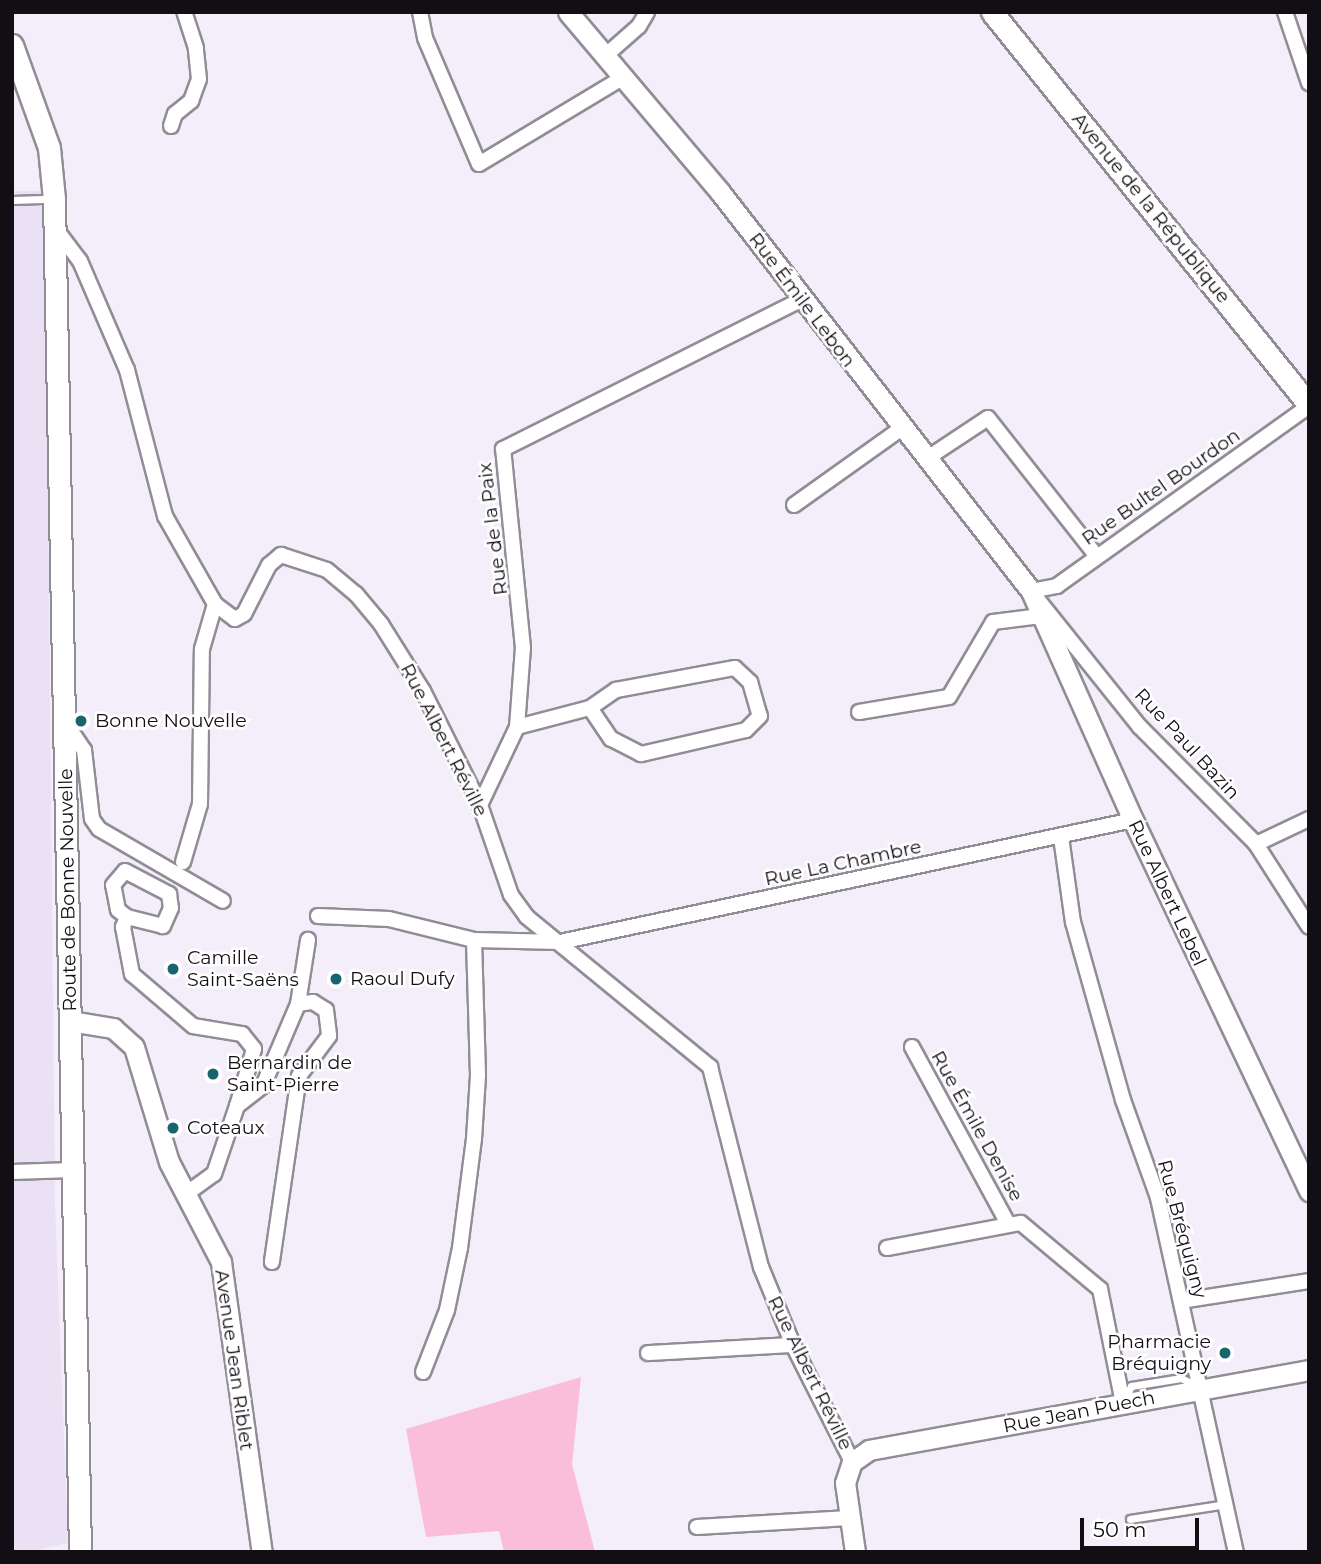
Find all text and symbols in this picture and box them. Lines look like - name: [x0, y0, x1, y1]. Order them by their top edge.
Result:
- street label: Avenue de la République: [1067, 108, 1235, 308]
- street label: Rue Émile Lebon: [744, 228, 860, 372]
- street label: Rue Bultel Bourdon: [1077, 424, 1245, 550]
- street label: Rue de la Paix: [474, 461, 512, 597]
- street label: Rue Albert Réville: [396, 660, 492, 820]
- street label: Rue Paul Bazin: [1130, 684, 1244, 804]
- place label: Bonne Nouvelle: [95, 710, 247, 732]
- marker: Bonne Nouvelle: [73, 713, 89, 729]
- street label: Route de Bonne Nouvelle: [54, 768, 82, 1012]
- street label: Rue Albert Lebel: [1123, 816, 1211, 970]
- street label: Rue La Chambre: [762, 835, 924, 891]
- place label: Camille Saint-Saëns: [187, 947, 299, 991]
- marker: Camille Saint-Saëns: [165, 961, 181, 977]
- place label: Raoul Dufy: [350, 968, 455, 990]
- marker: Raoul Dufy: [328, 971, 344, 987]
- street label: Rue Émile Denise: [926, 1047, 1028, 1205]
- place label: Bernardin de Saint-Pierre: [227, 1052, 352, 1096]
- marker: Bernardin de Saint-Pierre: [205, 1066, 221, 1082]
- place label: Coteaux: [187, 1117, 265, 1139]
- marker: Coteaux: [165, 1120, 181, 1136]
- street label: Rue Bréquigny: [1153, 1157, 1211, 1301]
- street label: Avenue Jean Riblet: [210, 1268, 258, 1452]
- street label: Rue Albert Réville: [763, 1292, 857, 1454]
- place label: Pharmacie Bréquigny: [1107, 1331, 1211, 1375]
- marker: Pharmacie Bréquigny: [1217, 1345, 1233, 1361]
- street label: Rue Jean Puech: [1001, 1386, 1157, 1438]
- scale bar: [1083, 1504, 1202, 1548]
- text: 50 m: [1093, 1517, 1147, 1542]

